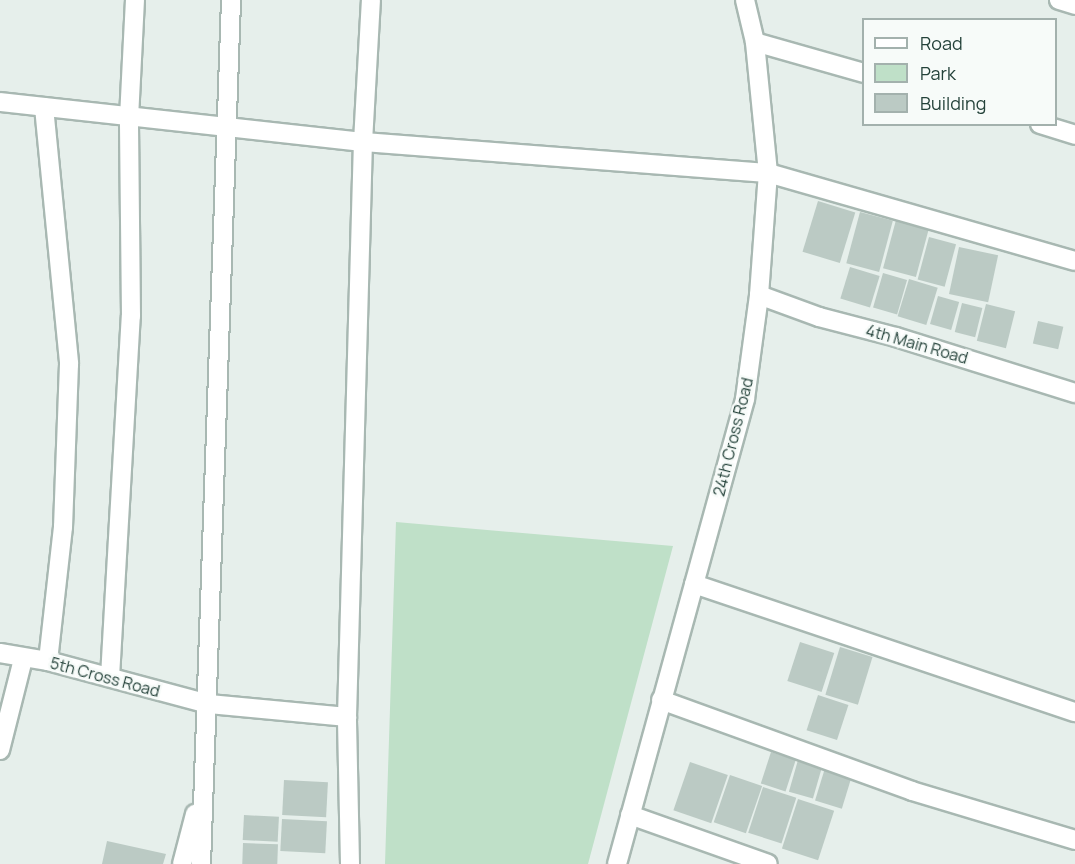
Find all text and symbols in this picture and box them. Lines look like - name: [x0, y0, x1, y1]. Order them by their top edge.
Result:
- legend: [862, 18, 1057, 126]
- text: Road: [920, 31, 963, 55]
- text: Park: [920, 61, 956, 85]
- text: Building: [920, 91, 986, 115]
- street label: 4th Main Road: [864, 320, 970, 368]
- street label: 24th Cross Road: [709, 376, 757, 498]
- street label: 5th Cross Road: [48, 653, 162, 701]

